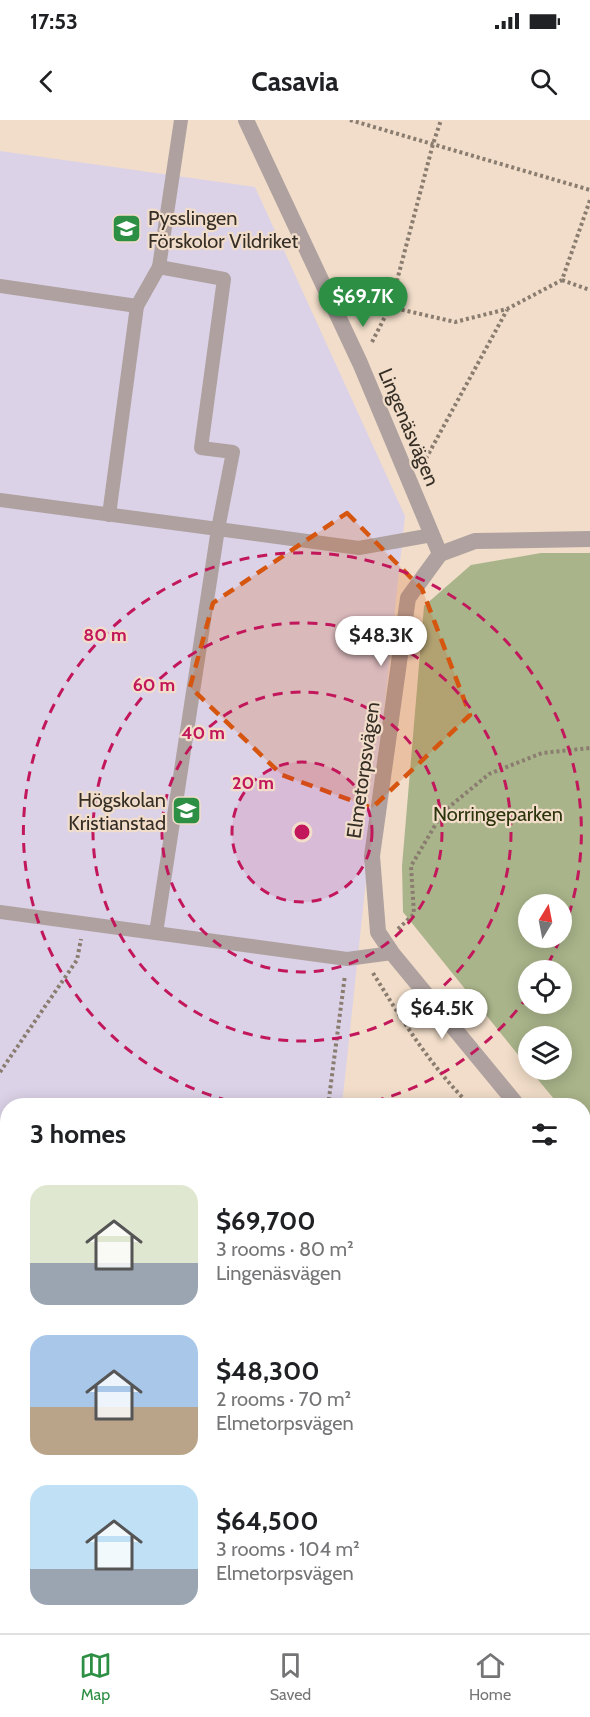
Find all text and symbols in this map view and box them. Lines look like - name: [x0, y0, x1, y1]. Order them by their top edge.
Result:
- text: 17:53: [30, 8, 78, 35]
- icon: back: [30, 65, 63, 98]
- text: Casavia: [251, 65, 339, 98]
- icon: search: [527, 65, 560, 98]
- place label: Pysslingen Förskolor Vildriket: [148, 206, 298, 253]
- school or university icon: Pysslingen Förskolor Vildriket: [111, 213, 143, 245]
- pin: $69.7K: [314, 277, 412, 328]
- text: $69.7K: [333, 284, 393, 308]
- street label: Lingenäsvägen: [373, 365, 445, 489]
- pin: $48.3K: [332, 616, 430, 667]
- text: $48.3K: [349, 623, 413, 647]
- text: 80 m: [83, 624, 127, 646]
- text: 60 m: [133, 674, 175, 696]
- street label: Elmetorpsvägen: [342, 700, 384, 840]
- text: 40 m: [181, 722, 225, 744]
- text: 20 m: [232, 772, 274, 794]
- place label: Högskolan Kristianstad: [68, 788, 166, 835]
- school or university icon: Högskolan Kristianstad: [171, 795, 203, 827]
- park label: Norringeparken: [433, 802, 563, 826]
- centre of rings: [292, 822, 312, 842]
- north arrow: [518, 894, 572, 948]
- map controls: [518, 894, 572, 1080]
- button: locate: [518, 960, 572, 1014]
- pin: $64.5K: [393, 989, 491, 1040]
- text: $64.5K: [411, 996, 473, 1020]
- button: layers: [518, 1026, 572, 1080]
- text: 3 homes: [30, 1118, 126, 1150]
- icon: filters: [528, 1118, 561, 1151]
- text: $69,700: [216, 1205, 316, 1237]
- icon: home: [78, 1209, 150, 1281]
- text: 3 rooms · 80 m²: [216, 1237, 354, 1261]
- text: Lingenäsvägen: [216, 1261, 341, 1285]
- text: $48,300: [216, 1355, 320, 1387]
- icon: home: [78, 1359, 150, 1431]
- text: 2 rooms · 70 m²: [216, 1387, 351, 1411]
- text: Elmetorpsvägen: [216, 1411, 354, 1435]
- text: $64,500: [216, 1505, 319, 1537]
- icon: home: [78, 1509, 150, 1581]
- text: 3 rooms · 104 m²: [216, 1537, 360, 1561]
- text: Elmetorpsvägen: [216, 1561, 354, 1585]
- tab: Map: [79, 1649, 112, 1704]
- tab: Saved: [270, 1649, 311, 1704]
- tab: Home: [469, 1649, 511, 1704]

